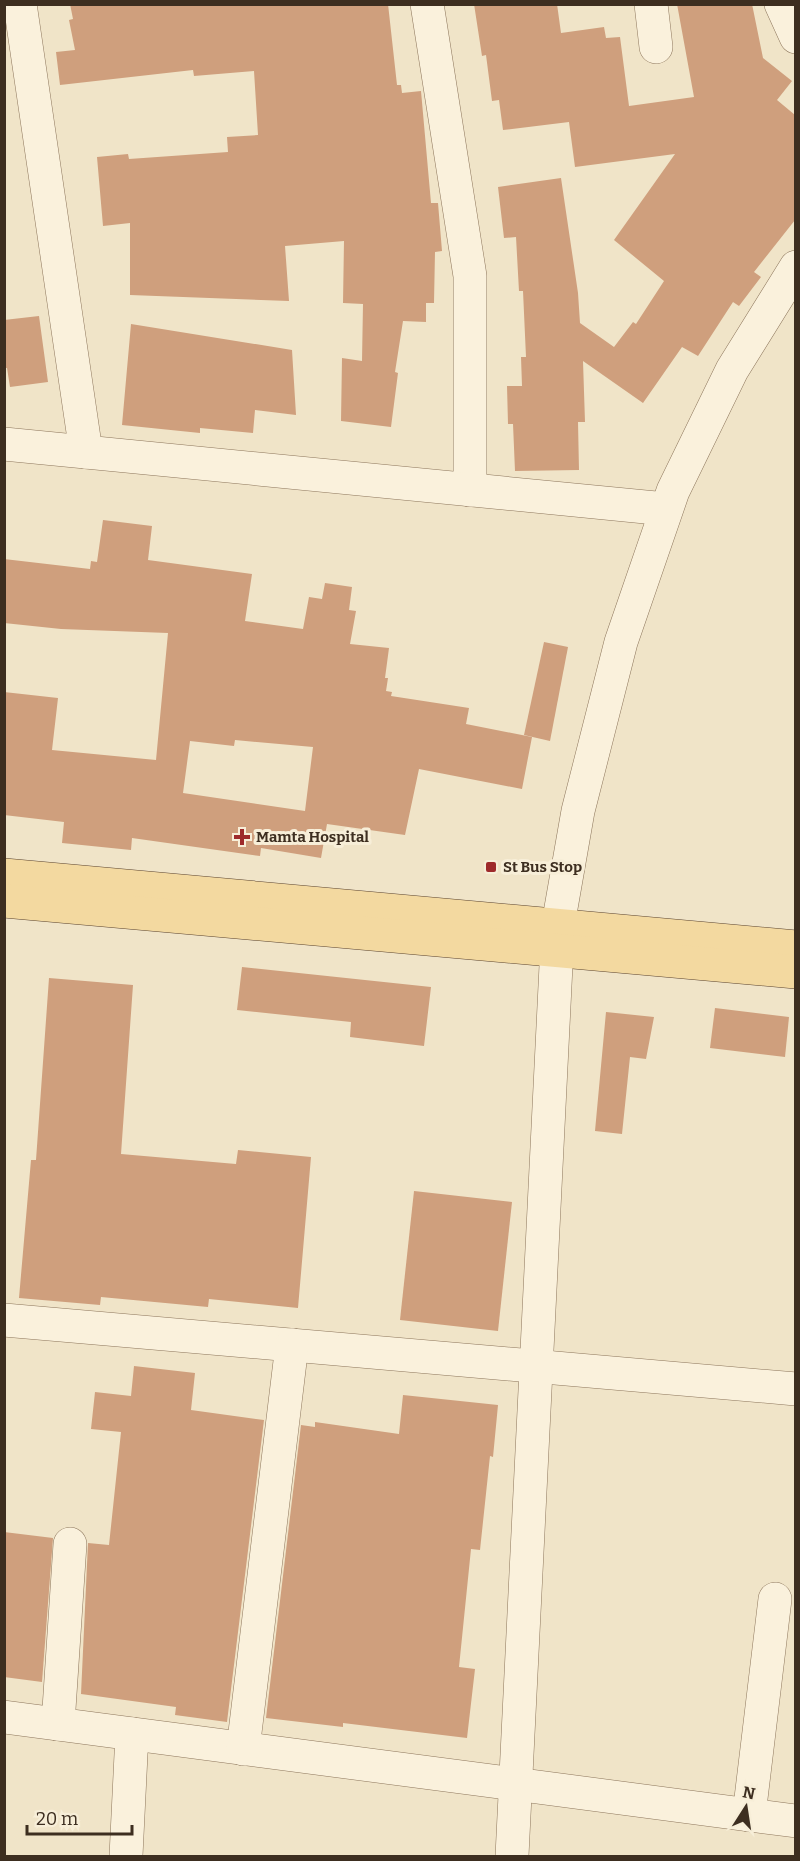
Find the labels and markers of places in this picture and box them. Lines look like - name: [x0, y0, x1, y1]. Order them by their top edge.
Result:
- marker: Mamta Hospital: [233, 828, 251, 846]
- place label: Mamta Hospital: [256, 828, 369, 846]
- place label: St Bus Stop: [503, 858, 582, 876]
- marker: St Bus Stop: [484, 860, 498, 874]

